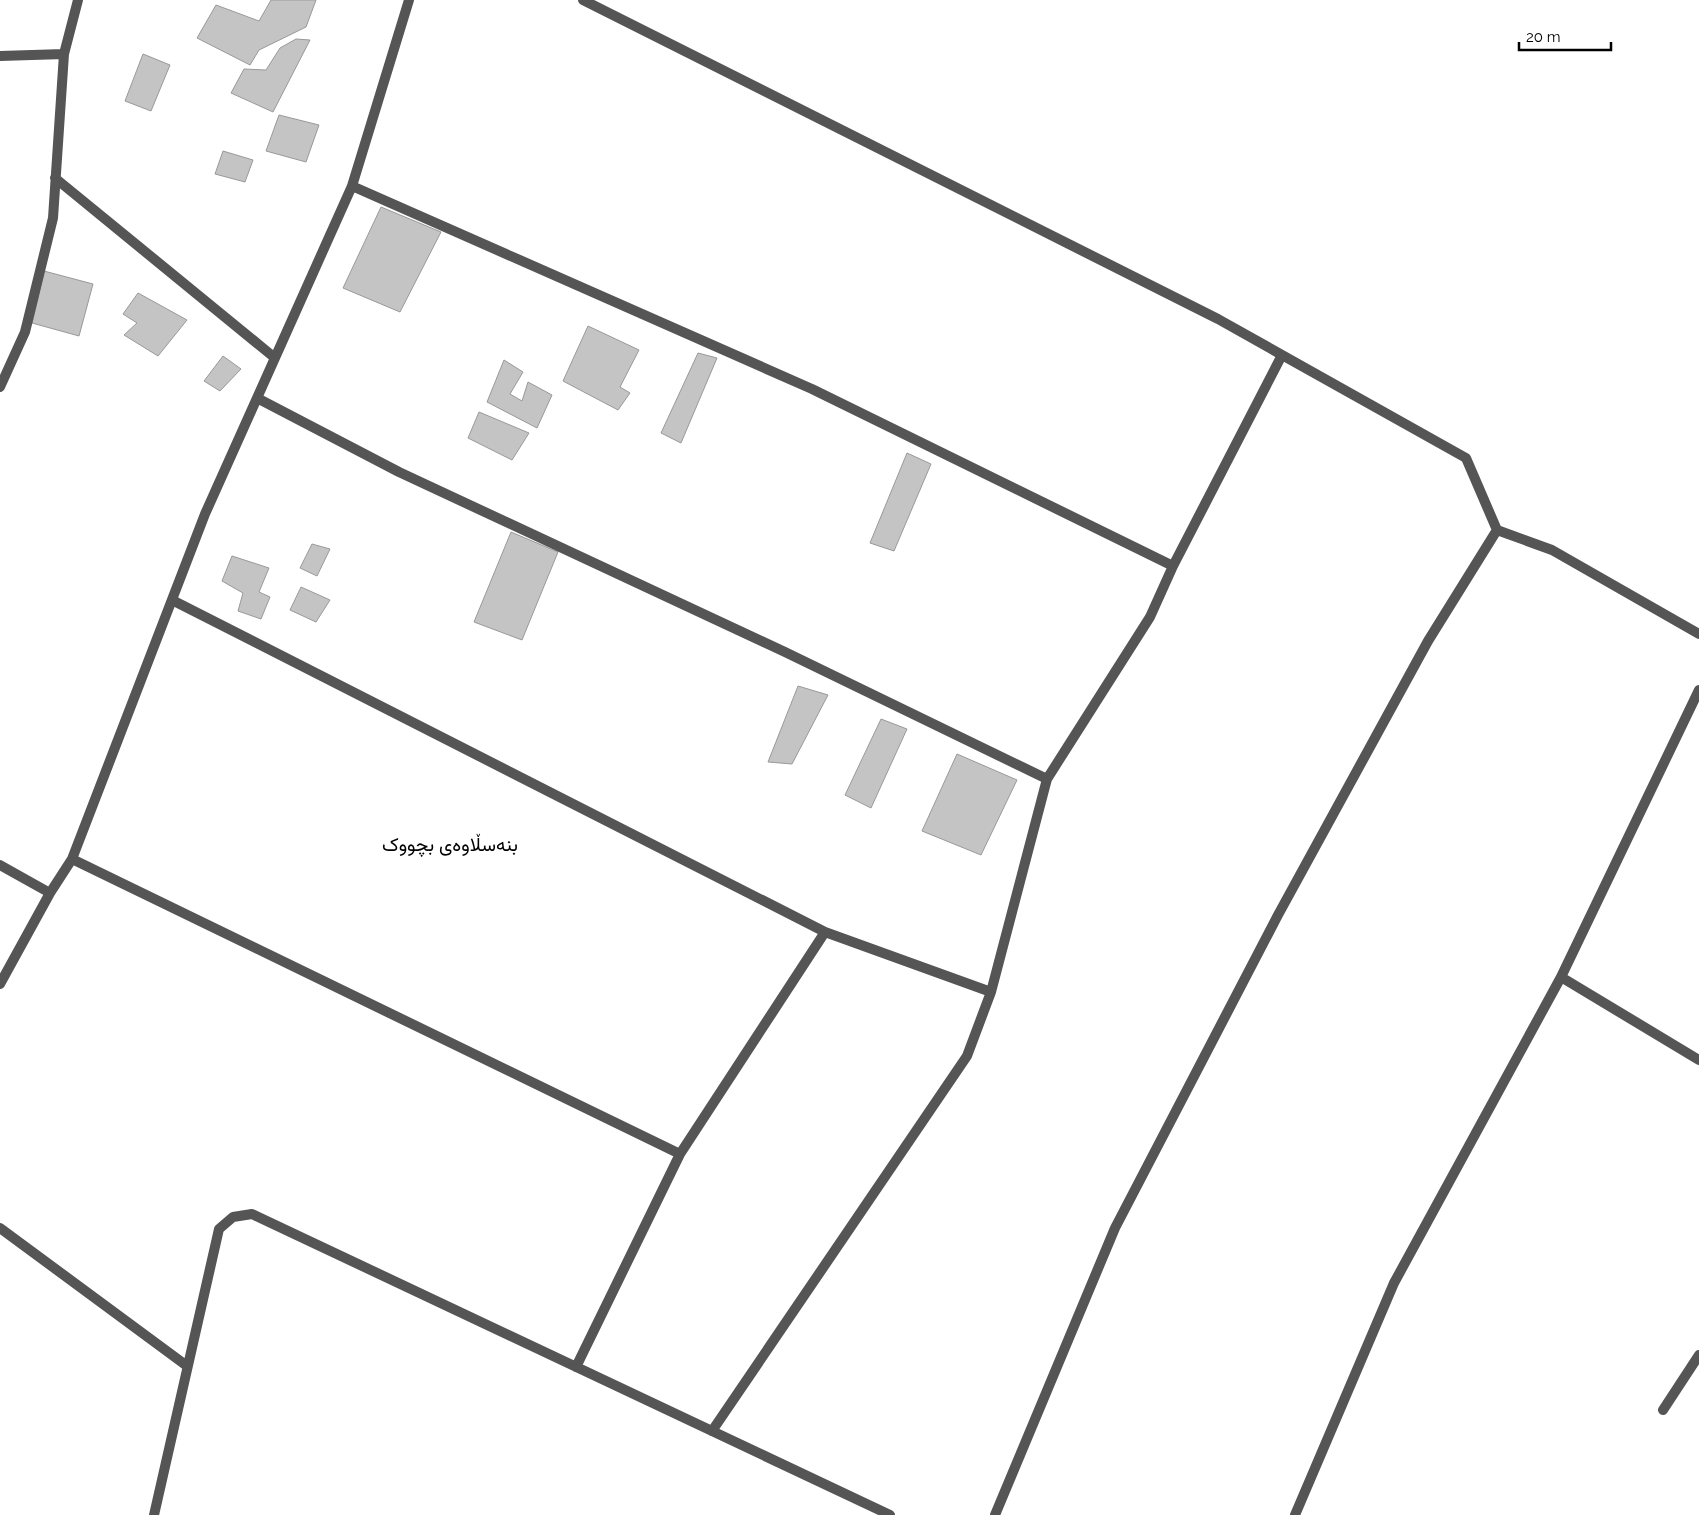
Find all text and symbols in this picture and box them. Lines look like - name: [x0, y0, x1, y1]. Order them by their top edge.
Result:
- scale bar: [1519, 20, 1612, 52]
- text: 20 m: [1526, 28, 1561, 46]
- district label: بنەسڵاوەی بچووک: [382, 833, 518, 858]

